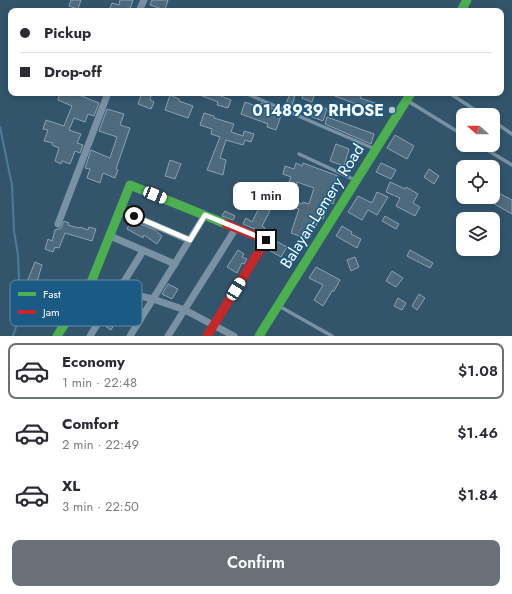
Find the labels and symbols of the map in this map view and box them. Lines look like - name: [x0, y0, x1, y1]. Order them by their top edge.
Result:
- place label: 0148939 RHOSE: [252, 99, 384, 122]
- marker: 0148939 RHOSE: [387, 105, 397, 115]
- north arrow: [456, 108, 500, 152]
- street label: Balayan-Lemery Road: [274, 139, 370, 273]
- callout: 1 min: [233, 182, 299, 210]
- car: [142, 185, 168, 205]
- route start: [125, 207, 143, 225]
- route end: [257, 231, 275, 249]
- car: [225, 276, 247, 302]
- legend: [10, 280, 142, 326]
- text: Fast: [43, 286, 61, 302]
- text: Jam: [41, 304, 60, 320]

